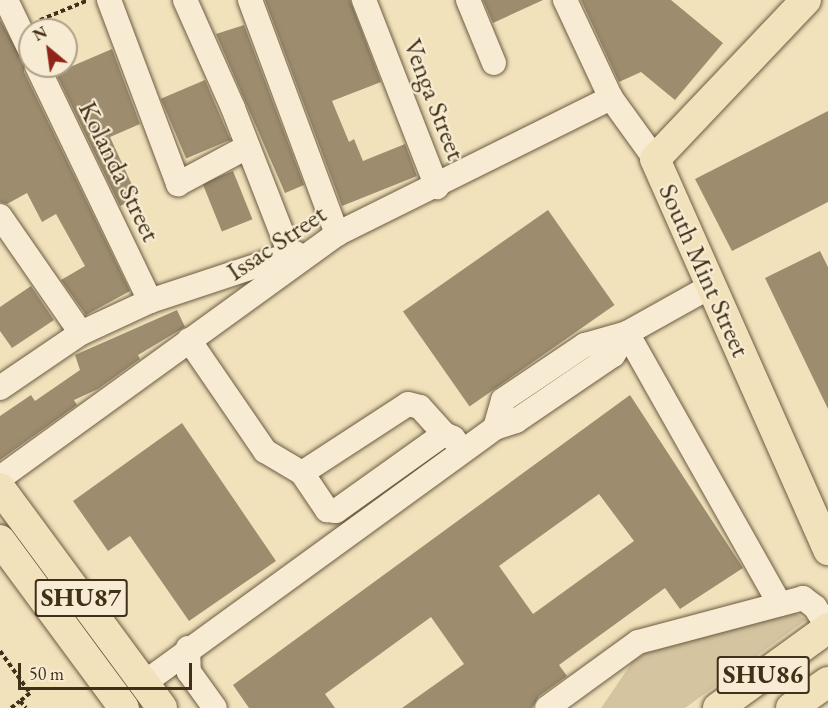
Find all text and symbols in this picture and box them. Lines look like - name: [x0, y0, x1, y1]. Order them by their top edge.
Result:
- north arrow: [18, 18, 78, 78]
- text: N: [29, 21, 51, 46]
- street label: Venga Street: [397, 34, 473, 164]
- street label: Kolanda Street: [72, 96, 168, 246]
- street label: South Mint Street: [652, 178, 758, 362]
- street label: Issac Street: [220, 197, 332, 287]
- road number: SHU87: [34, 575, 128, 621]
- scale bar: [21, 651, 195, 689]
- road number: SHU86: [716, 652, 810, 698]
- text: 50 m: [29, 662, 64, 685]

